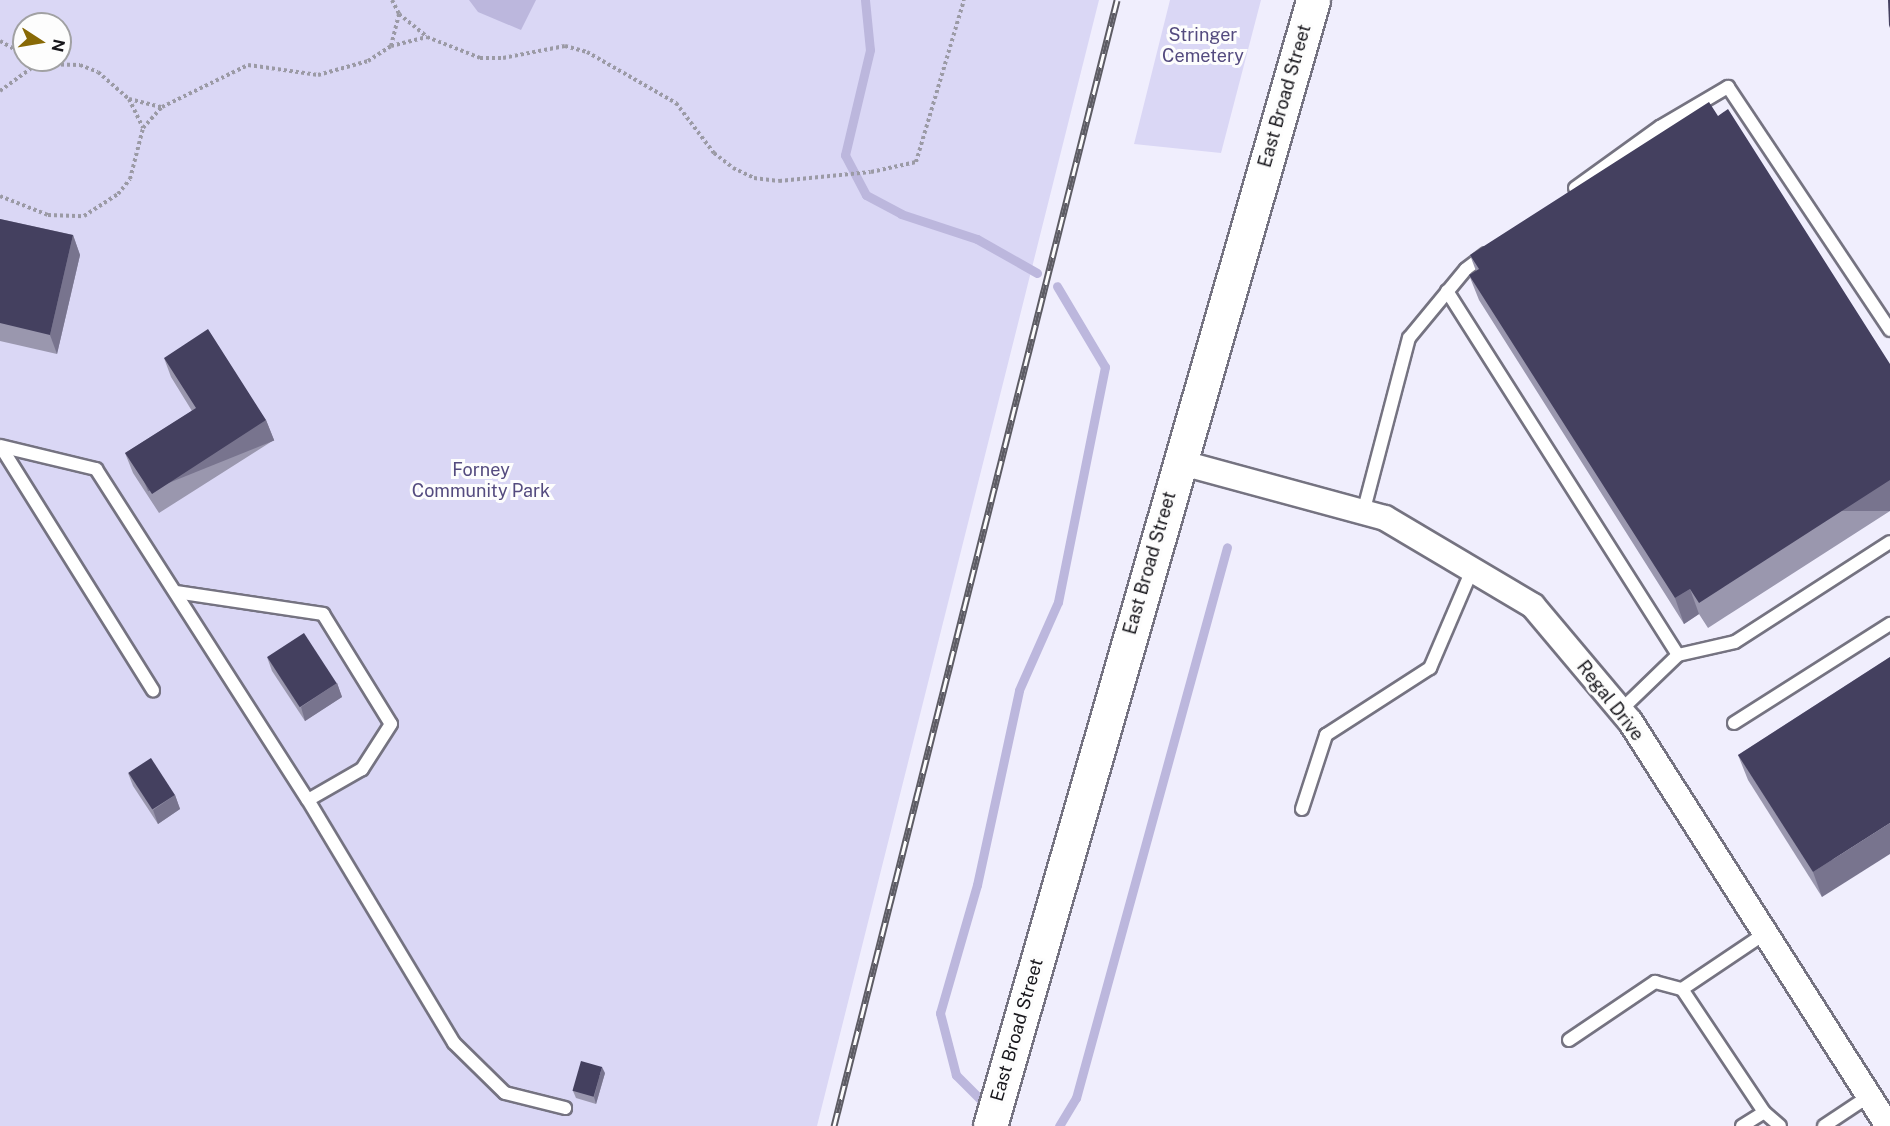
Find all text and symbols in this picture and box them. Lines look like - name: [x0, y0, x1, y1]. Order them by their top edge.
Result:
- north arrow: [12, 12, 72, 72]
- street label: East Broad Street: [1254, 22, 1316, 170]
- park label: Stringer Cemetery: [1162, 25, 1244, 68]
- text: N: [48, 37, 69, 54]
- park label: Forney Community Park: [412, 460, 550, 502]
- street label: East Broad Street: [1119, 489, 1181, 637]
- street label: Regal Drive: [1572, 657, 1648, 745]
- street label: East Broad Street: [986, 956, 1048, 1104]

